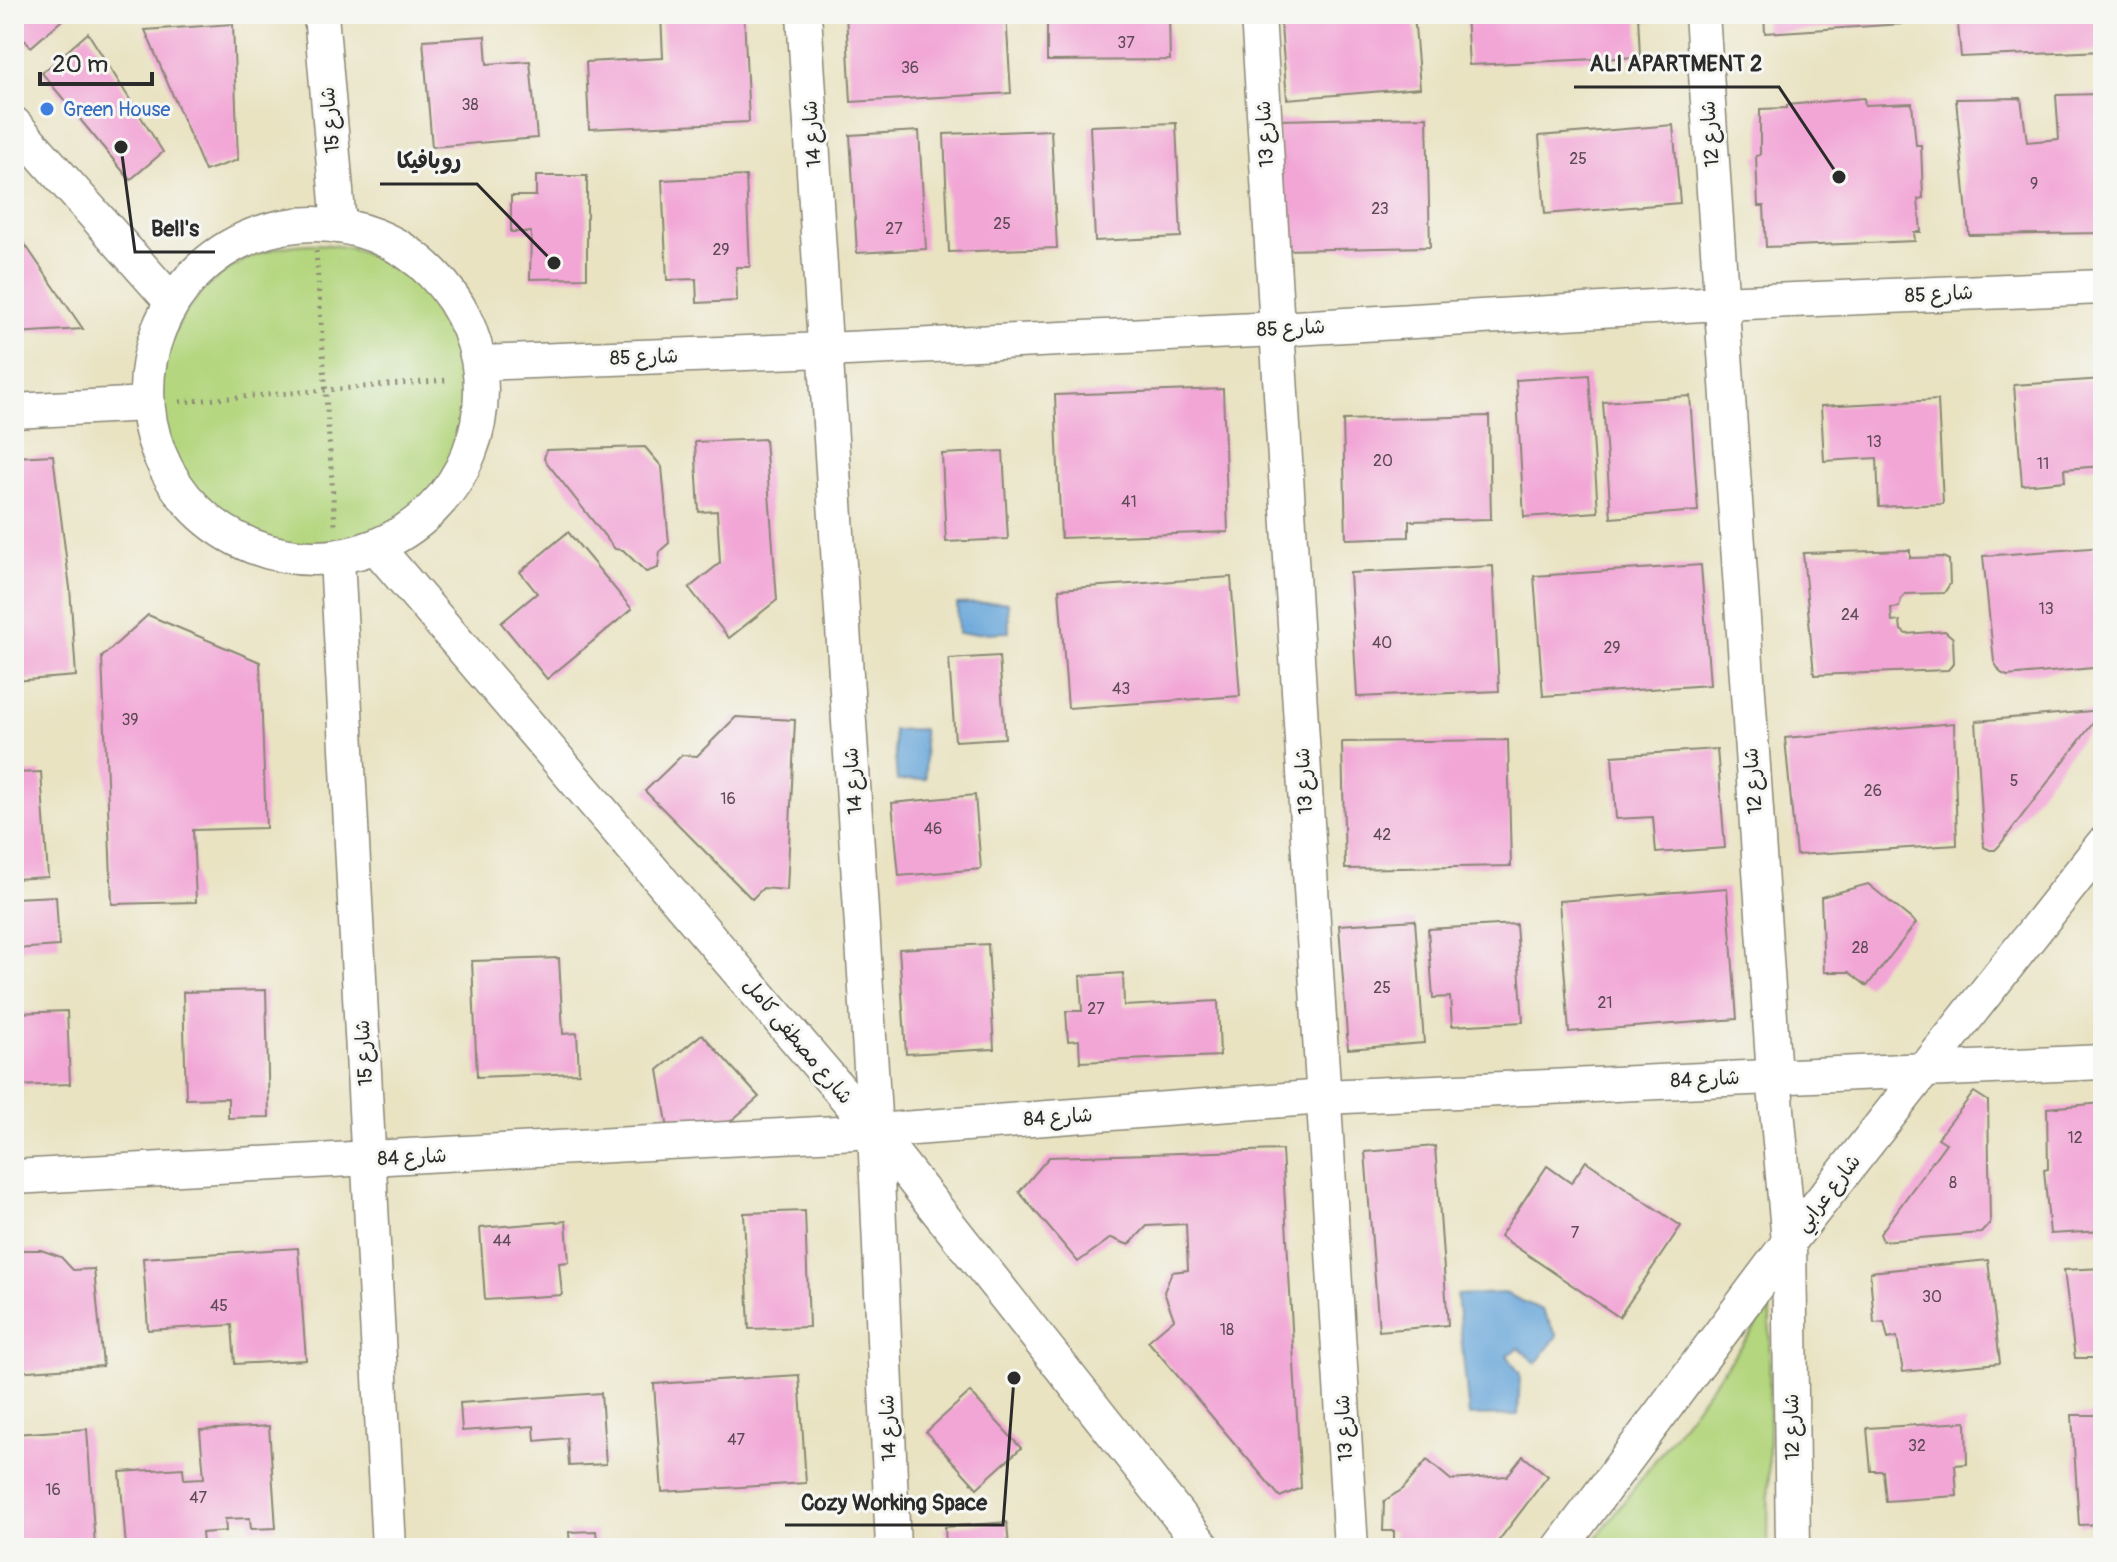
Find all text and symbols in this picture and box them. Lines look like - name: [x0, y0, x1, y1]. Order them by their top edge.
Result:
- house number: 37: [1117, 33, 1135, 53]
- scale bar: [40, 36, 152, 86]
- callout: ALI APARTMENT 2: [1574, 41, 1779, 87]
- text: 20 m: [52, 50, 108, 79]
- text: ALI APARTMENT 2: [1590, 50, 1762, 78]
- house number: 36: [901, 58, 919, 78]
- street label: شارع 15: [315, 86, 346, 154]
- house number: 38: [462, 95, 479, 115]
- place label: Green House: [63, 97, 170, 122]
- marker: Green House: [38, 100, 56, 118]
- street label: شارع 14: [797, 100, 828, 168]
- street label: شارع 13: [1251, 100, 1280, 168]
- street label: شارع 12: [1695, 100, 1726, 168]
- callout: روبافيكا: [380, 138, 477, 184]
- text: روبافيكا: [397, 147, 461, 175]
- house number: 25: [1569, 149, 1587, 169]
- house number: 9: [2030, 174, 2038, 194]
- house number: 23: [1371, 199, 1389, 219]
- callout: Bell's: [135, 206, 215, 252]
- house number: 25: [993, 214, 1011, 234]
- text: Bell's: [151, 215, 199, 243]
- house number: 27: [885, 219, 903, 239]
- house number: 29: [712, 240, 730, 260]
- street label: شارع 85: [1904, 280, 1974, 309]
- street label: شارع 85: [1256, 314, 1326, 343]
- street label: شارع 85: [609, 343, 679, 372]
- house number: 13: [1866, 432, 1882, 452]
- house number: 20: [1373, 451, 1393, 471]
- house number: 11: [2037, 454, 2049, 474]
- house number: 41: [1121, 492, 1137, 512]
- house number: 13: [2038, 599, 2054, 619]
- house number: 24: [1841, 605, 1859, 625]
- house number: 40: [1372, 633, 1392, 653]
- house number: 29: [1603, 638, 1621, 658]
- house number: 43: [1112, 679, 1130, 699]
- house number: 39: [121, 710, 139, 730]
- street label: شارع 14: [838, 747, 869, 815]
- street label: شارع 13: [1290, 747, 1319, 815]
- street label: شارع 12: [1738, 747, 1769, 815]
- house number: 5: [2010, 771, 2018, 791]
- house number: 26: [1864, 781, 1882, 801]
- house number: 16: [720, 789, 736, 809]
- house number: 46: [924, 819, 942, 839]
- house number: 42: [1373, 825, 1391, 845]
- house number: 28: [1851, 938, 1869, 958]
- street label: شارع مصطفى كامل: [737, 973, 858, 1110]
- house number: 25: [1373, 978, 1391, 998]
- house number: 21: [1597, 993, 1613, 1013]
- house number: 27: [1087, 999, 1105, 1019]
- street label: شارع 15: [350, 1019, 379, 1087]
- street label: شارع 84: [1670, 1065, 1740, 1094]
- street label: شارع 84: [1023, 1102, 1094, 1133]
- house number: 12: [2067, 1128, 2083, 1148]
- street label: شارع 84: [377, 1143, 447, 1172]
- street label: شارع عرابي: [1790, 1149, 1870, 1240]
- house number: 8: [1949, 1173, 1957, 1193]
- house number: 7: [1571, 1223, 1580, 1243]
- house number: 44: [493, 1231, 511, 1251]
- house number: 30: [1922, 1287, 1942, 1307]
- house number: 45: [210, 1296, 228, 1316]
- house number: 18: [1220, 1320, 1234, 1340]
- street label: شارع 12: [1779, 1393, 1806, 1461]
- street label: شارع 14: [874, 1394, 903, 1462]
- street label: شارع 13: [1330, 1394, 1359, 1462]
- house number: 47: [727, 1430, 745, 1450]
- house number: 32: [1908, 1436, 1926, 1456]
- callout: Cozy Working Space: [785, 1479, 1003, 1525]
- house number: 16: [45, 1480, 61, 1500]
- house number: 47: [189, 1488, 207, 1508]
- text: Cozy Working Space: [801, 1489, 988, 1517]

